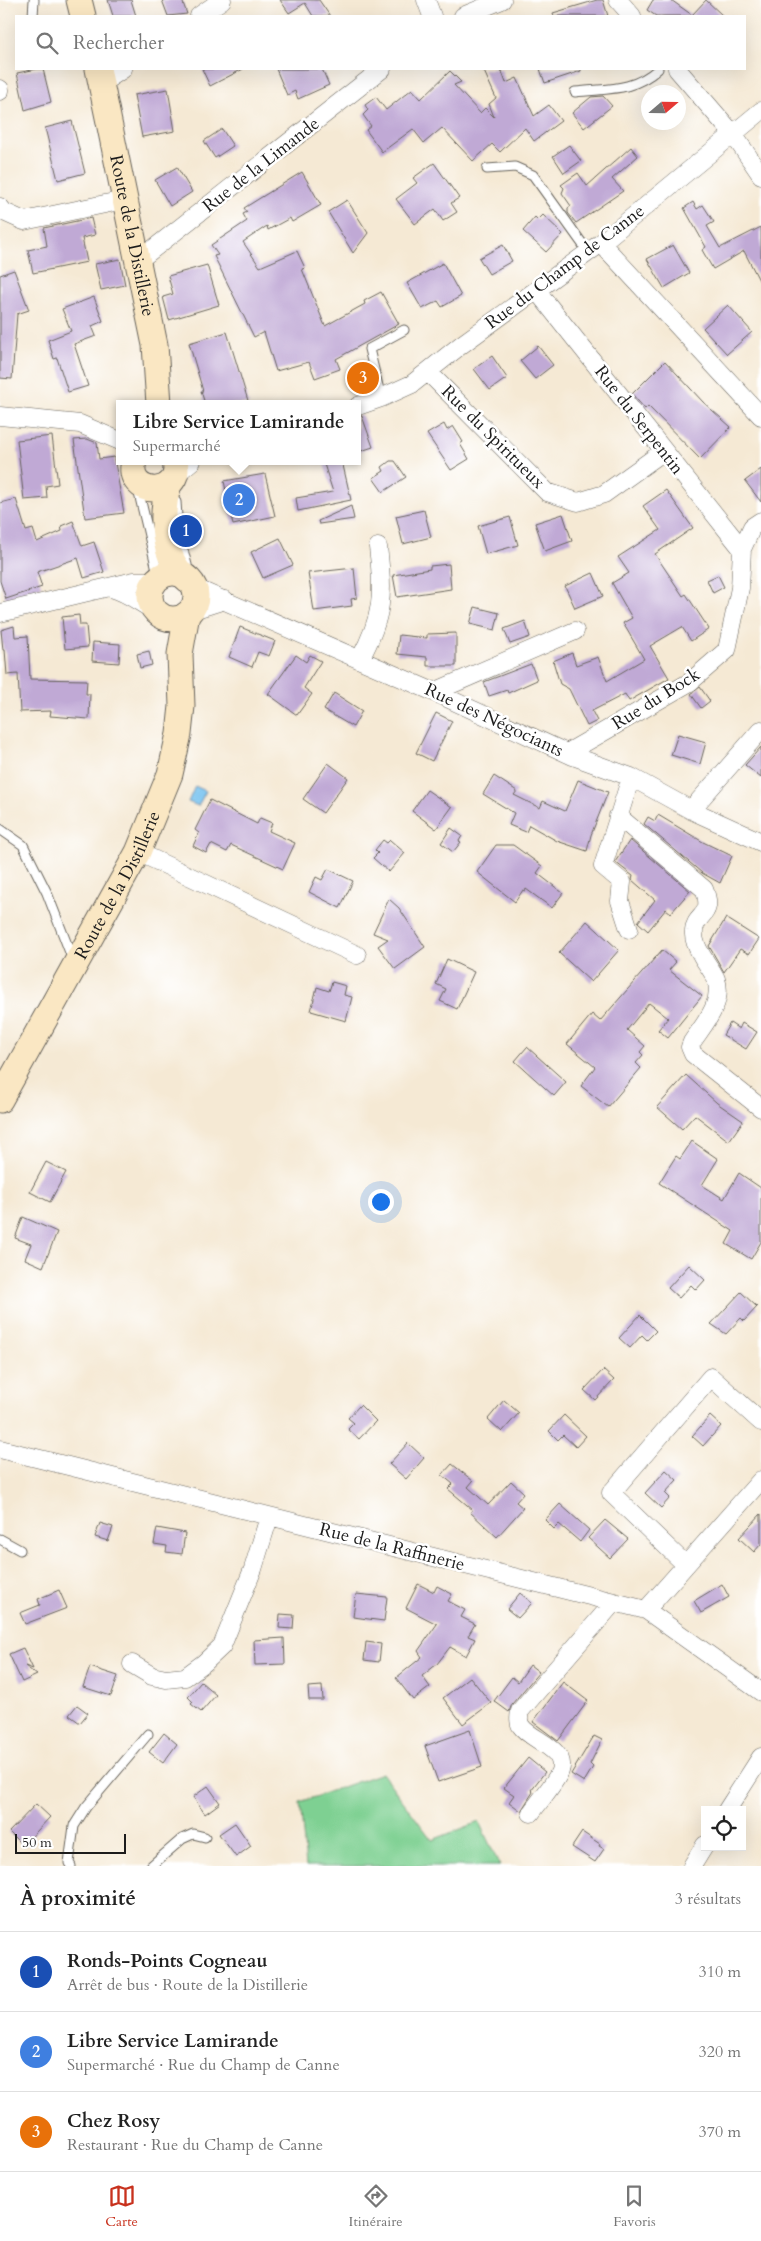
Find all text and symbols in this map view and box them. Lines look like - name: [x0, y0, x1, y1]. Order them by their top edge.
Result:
- search box: [15, 15, 746, 70]
- icon: search: [33, 29, 61, 57]
- text: Rechercher: [73, 30, 164, 56]
- north arrow: [641, 85, 686, 130]
- street label: Rue de la Limande: [197, 111, 325, 219]
- street label: Route de la Distillerie: [104, 152, 161, 318]
- street label: Rue du Champ de Canne: [480, 199, 650, 335]
- pin: 3: [347, 359, 379, 397]
- street label: Rue du Serpentin: [588, 360, 690, 480]
- street label: Rue du Spiritueux: [436, 380, 550, 494]
- popup: [116, 400, 361, 465]
- text: Libre Service Lamirande: [133, 409, 344, 435]
- text: Supermarché: [133, 435, 221, 457]
- pin: 2: [223, 481, 255, 519]
- pin: 1: [170, 512, 202, 550]
- street label: Rue du Bock: [607, 662, 705, 736]
- street label: Rue des Négociants: [421, 677, 567, 763]
- street label: Route de la Distillerie: [68, 807, 166, 964]
- your location: [368, 1189, 394, 1215]
- street label: Rue de la Raffinerie: [317, 1517, 467, 1577]
- map controls: [701, 1806, 746, 1851]
- button: locate: [701, 1806, 746, 1851]
- scale bar: [15, 1831, 126, 1854]
- text: 50 m: [22, 1833, 52, 1852]
- text: À proximité: [20, 1884, 136, 1913]
- text: 3 résultats: [675, 1888, 741, 1910]
- text: Ronds-Points Cogneau: [67, 1948, 268, 1974]
- text: 1: [32, 1961, 40, 1983]
- text: 310 m: [699, 1961, 741, 1983]
- text: Arrêt de bus · Route de la Distillerie: [67, 1974, 308, 1996]
- text: Libre Service Lamirande: [67, 2028, 279, 2054]
- text: 2: [32, 2041, 40, 2063]
- text: 320 m: [699, 2041, 741, 2063]
- text: Supermarché · Rue du Champ de Canne: [67, 2054, 340, 2076]
- text: Chez Rosy: [67, 2108, 160, 2134]
- text: 3: [32, 2121, 40, 2143]
- text: 370 m: [699, 2121, 741, 2143]
- text: Restaurant · Rue du Champ de Canne: [67, 2134, 323, 2156]
- tab: Carte: [105, 2182, 138, 2231]
- tab: Itinéraire: [349, 2182, 403, 2231]
- tab: Favoris: [613, 2182, 656, 2231]

